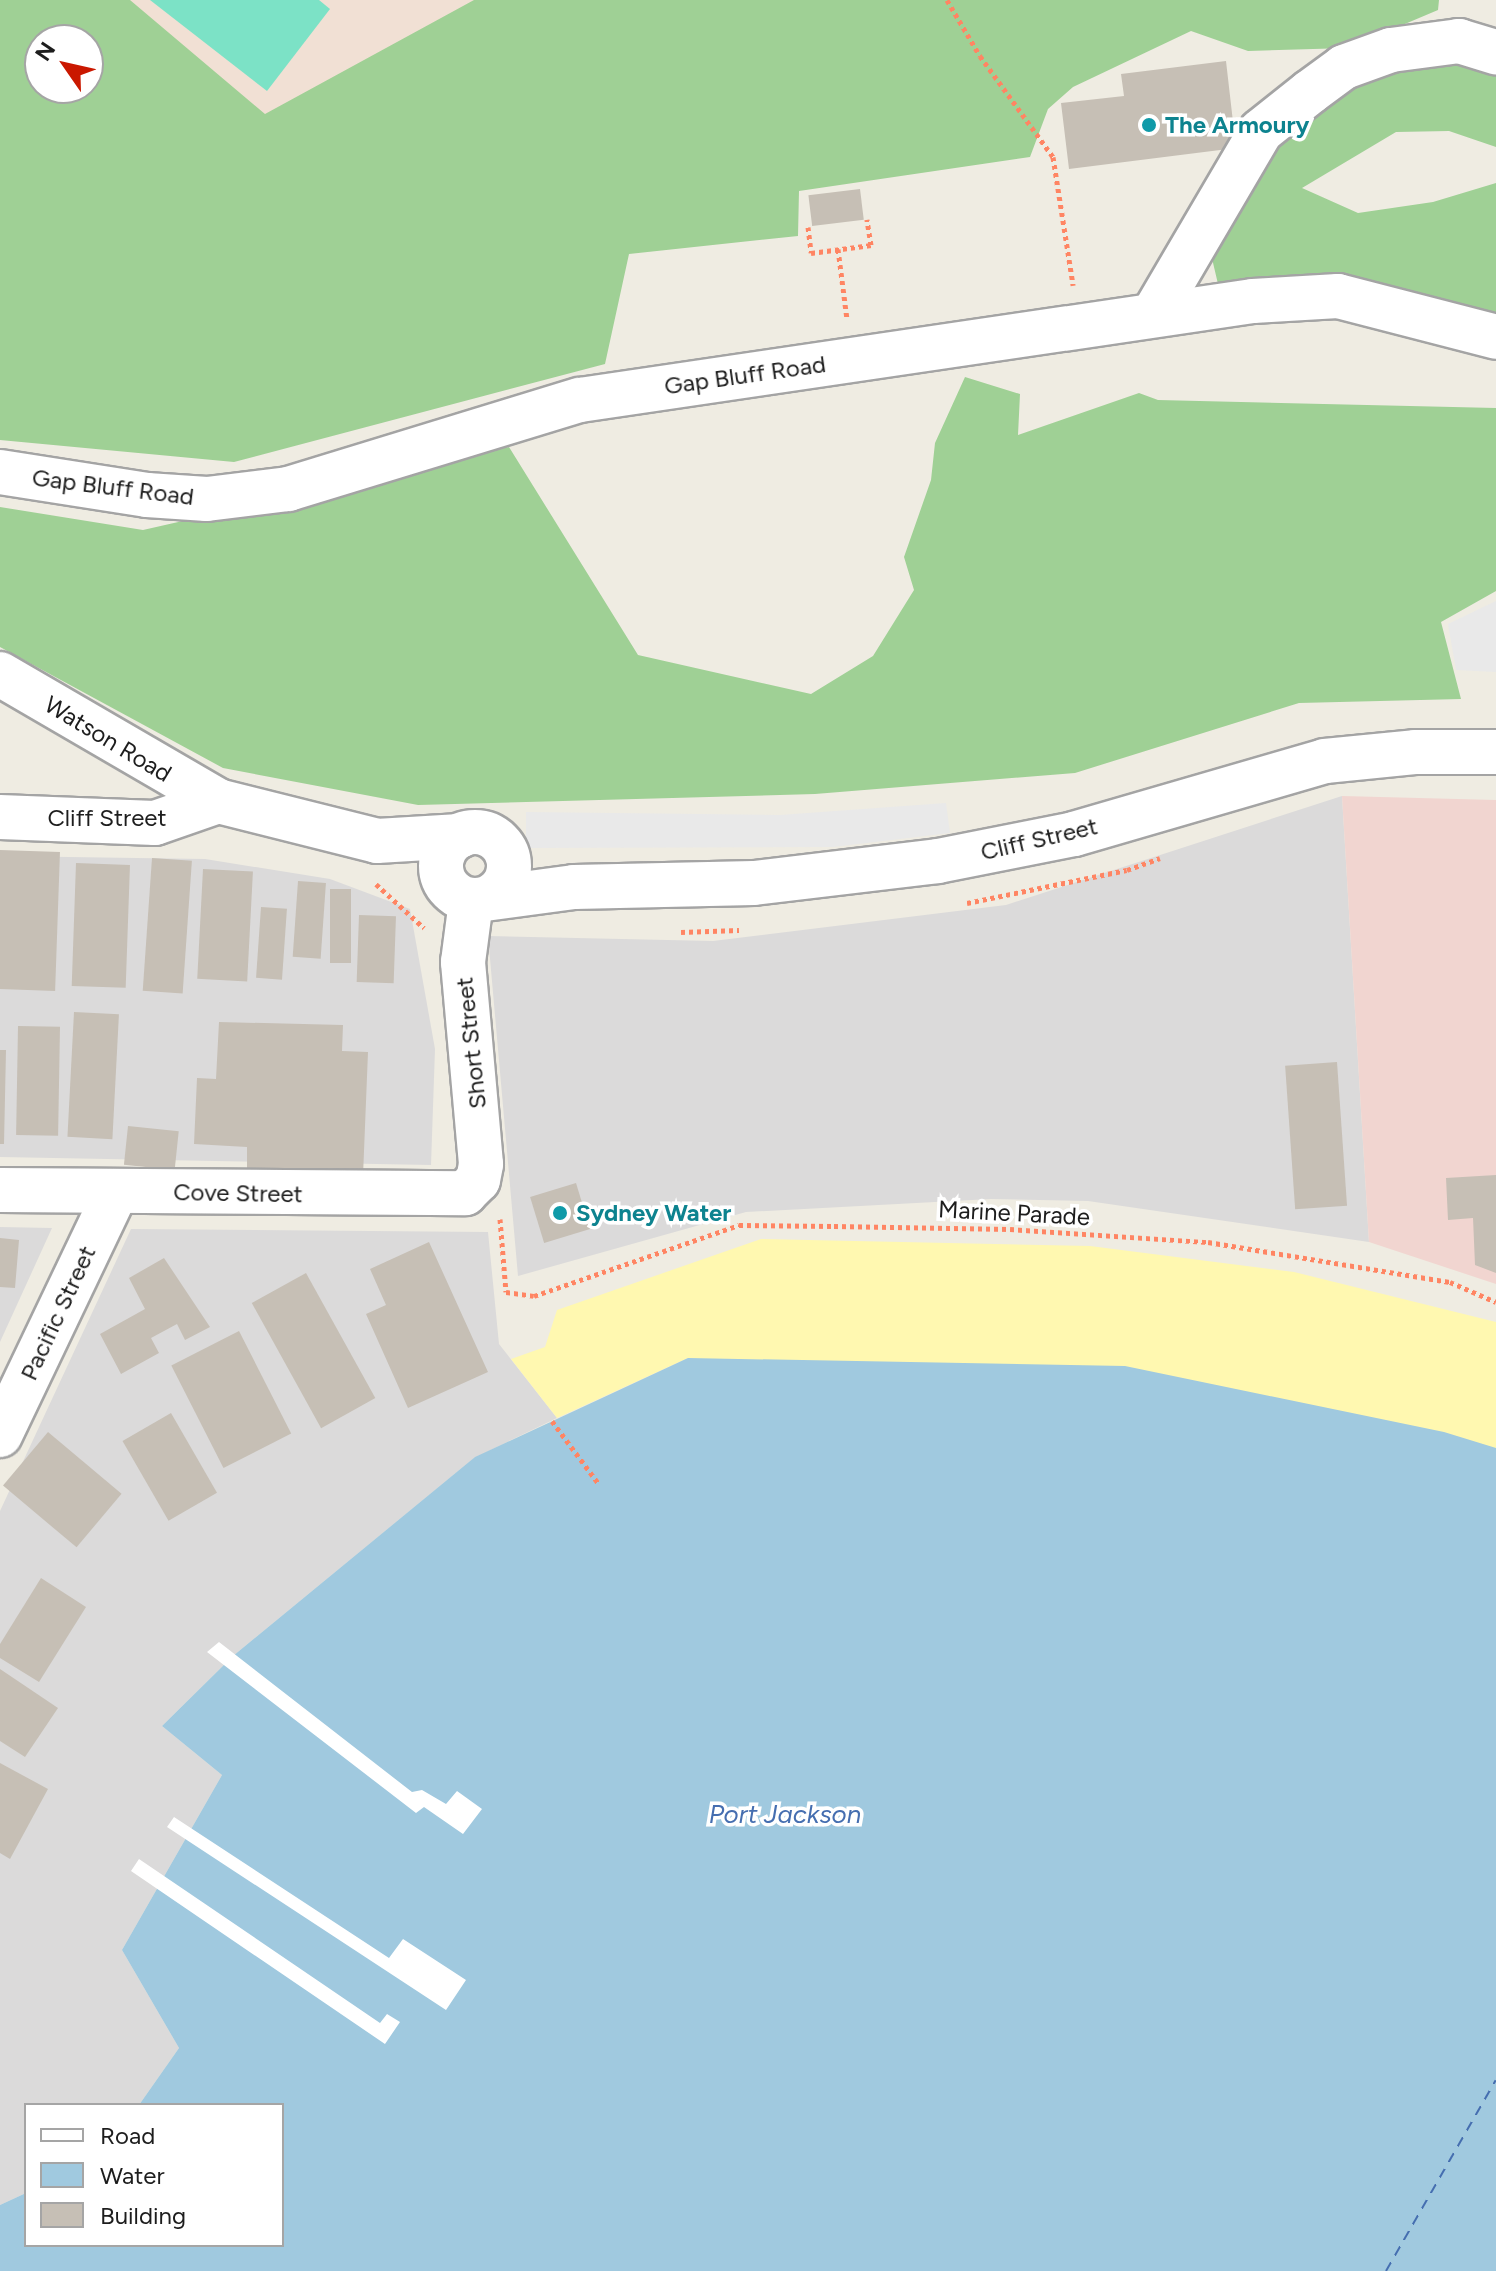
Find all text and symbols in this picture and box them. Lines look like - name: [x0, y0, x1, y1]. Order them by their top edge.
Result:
- north arrow: [24, 24, 104, 104]
- text: N: [29, 37, 61, 66]
- place label: The Armoury: [1165, 111, 1309, 139]
- marker: The Armoury: [1140, 116, 1158, 134]
- street label: Gap Bluff Road: [662, 349, 828, 401]
- street label: Gap Bluff Road: [30, 463, 196, 511]
- street label: Watson Road: [39, 690, 177, 788]
- street label: Cliff Street: [48, 804, 166, 832]
- street label: Cliff Street: [978, 812, 1100, 866]
- street label: Short Street: [450, 976, 492, 1110]
- street label: Cove Street: [173, 1177, 303, 1209]
- street label: Marine Parade: [937, 1195, 1091, 1231]
- place label: Sydney Water: [576, 1199, 731, 1227]
- marker: Sydney Water: [551, 1204, 569, 1222]
- street label: Pacific Street: [14, 1241, 102, 1385]
- water label: Port Jackson: [709, 1799, 861, 1831]
- legend: [24, 2103, 284, 2247]
- text: Road: [100, 2121, 155, 2150]
- text: Water: [100, 2161, 165, 2190]
- text: Building: [100, 2201, 186, 2230]

